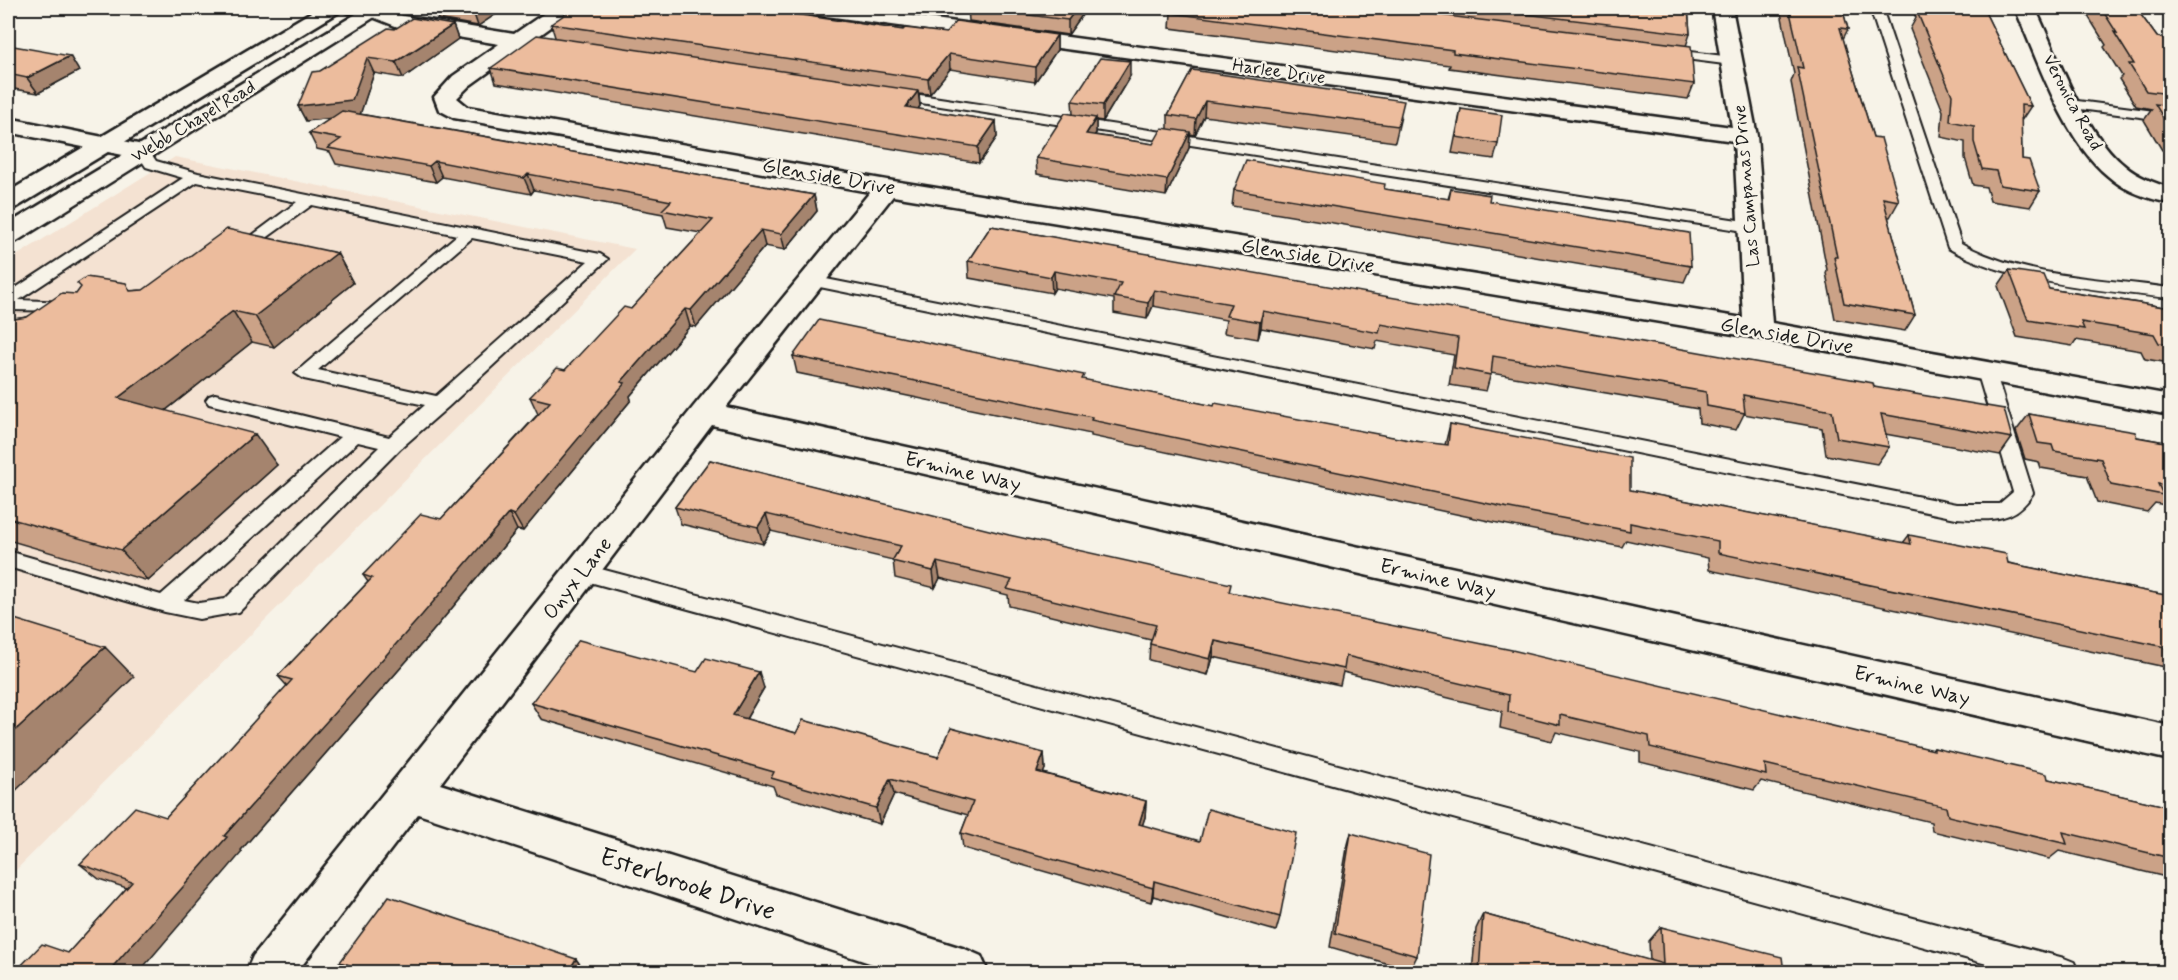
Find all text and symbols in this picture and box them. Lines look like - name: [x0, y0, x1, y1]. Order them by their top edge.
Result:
- street label: Veronica Road: [2037, 50, 2108, 155]
- street label: Harlee Drive: [1231, 54, 1327, 90]
- street label: Webb Chapel Road: [127, 75, 260, 169]
- street label: Las Campanas Drive: [1728, 104, 1766, 268]
- street label: Glenside Drive: [760, 152, 898, 202]
- street label: Glenside Drive: [1239, 232, 1377, 280]
- street label: Glenside Drive: [1718, 311, 1856, 361]
- street label: Ermine Way: [902, 445, 1024, 499]
- street label: Onyx Lane: [537, 531, 619, 626]
- street label: Ermine Way: [1377, 552, 1499, 606]
- street label: Ermine Way: [1851, 659, 1973, 713]
- street label: Esterbrook Drive: [595, 840, 780, 929]

